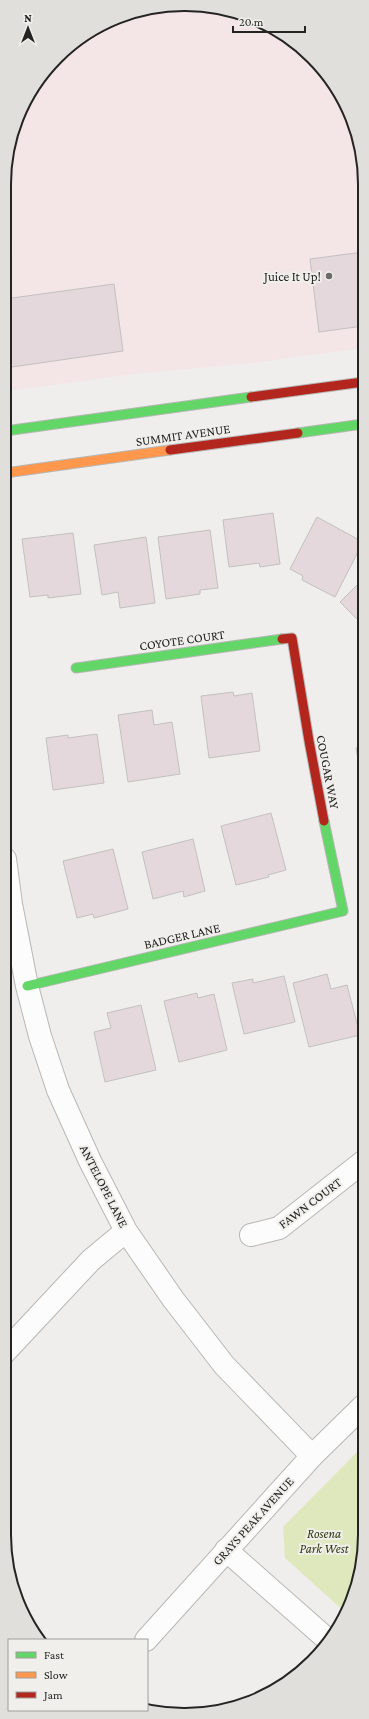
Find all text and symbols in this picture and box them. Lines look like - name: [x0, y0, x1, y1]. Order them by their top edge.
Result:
- north arrow: [8, 8, 48, 48]
- scale bar: [233, 8, 305, 34]
- text: N: [24, 12, 32, 24]
- text: 20 m: [239, 15, 264, 29]
- place label: Juice It Up!: [263, 269, 321, 284]
- marker: Juice It Up!: [324, 271, 334, 281]
- street label: SUMMIT AVENUE: [135, 421, 231, 449]
- street label: COYOTE COURT: [138, 627, 226, 653]
- street label: COUGAR WAY: [313, 734, 343, 810]
- street label: BADGER LANE: [143, 920, 221, 952]
- street label: ANTELOPE LANE: [77, 1142, 131, 1230]
- street label: FAWN COURT: [276, 1174, 344, 1232]
- street label: GRAYS PEAK AVENUE: [209, 1474, 297, 1568]
- park label: Rosena Park West: [299, 1526, 349, 1556]
- legend: [8, 1639, 148, 1711]
- text: Fast: [44, 1648, 65, 1662]
- text: Slow: [44, 1668, 68, 1682]
- text: Jam: [43, 1688, 63, 1702]

